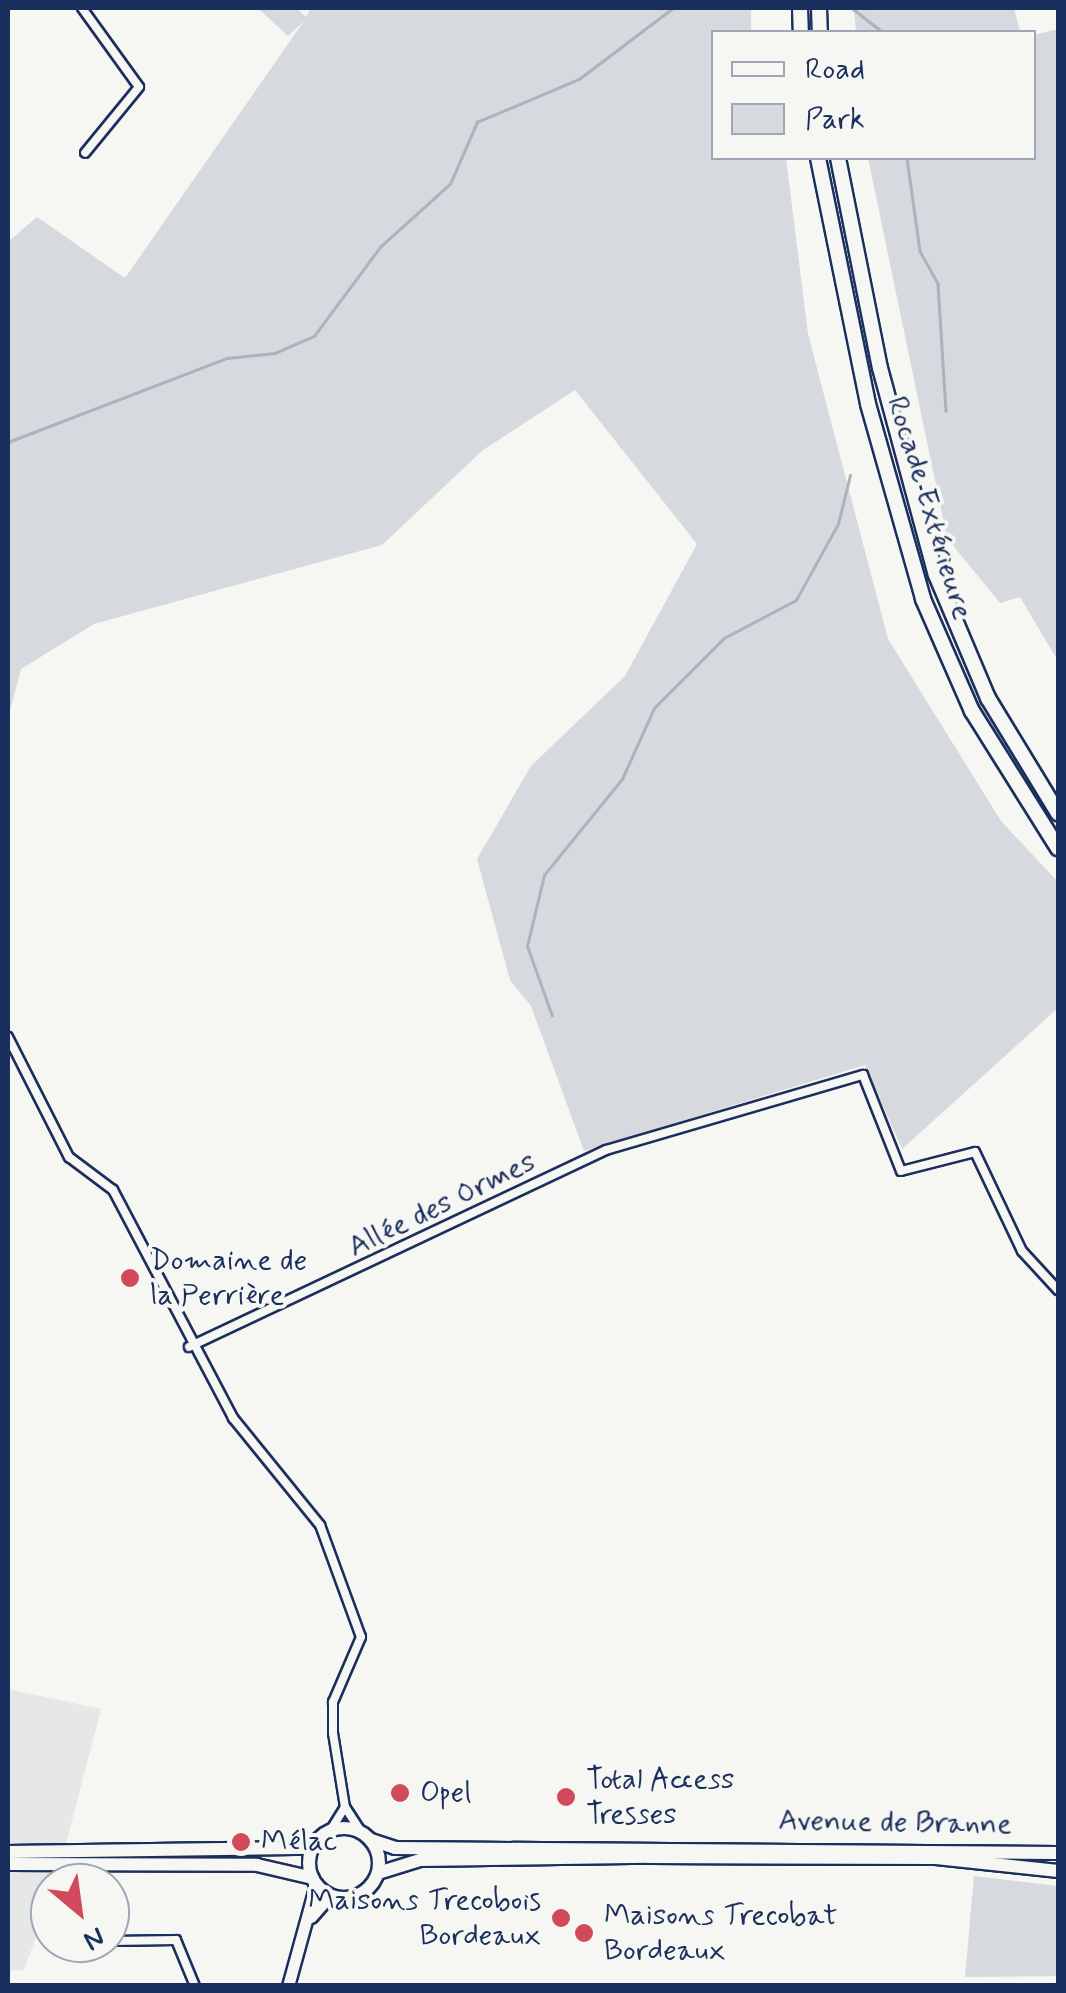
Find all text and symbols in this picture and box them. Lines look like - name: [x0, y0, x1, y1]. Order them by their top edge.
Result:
- legend: [711, 30, 1036, 160]
- text: Road: [805, 50, 865, 89]
- text: Park: [805, 100, 865, 139]
- street label: Rocade Extérieure: [878, 392, 980, 624]
- street label: Allée des Ormes: [341, 1143, 543, 1267]
- place label: Domaine de la Perrière: [150, 1243, 309, 1314]
- marker: Domaine de la Perrière: [119, 1267, 141, 1289]
- place label: Total Access Tresses: [586, 1762, 734, 1832]
- place label: Opel: [420, 1775, 472, 1811]
- marker: Opel: [389, 1782, 411, 1804]
- marker: Total Access Tresses: [555, 1786, 577, 1808]
- street label: Avenue de Branne: [776, 1803, 1014, 1843]
- place label: Mélac: [261, 1824, 337, 1860]
- marker: Mélac: [230, 1831, 252, 1853]
- north arrow: [30, 1863, 130, 1963]
- place label: Maisons Trecobois Bordeaux: [314, 1883, 541, 1954]
- place label: Maisons Trecobat Bordeaux: [604, 1898, 827, 1968]
- marker: Maisons Trecobois Bordeaux: [550, 1907, 572, 1929]
- text: N: [77, 1917, 111, 1959]
- marker: Maisons Trecobat Bordeaux: [573, 1922, 595, 1944]

